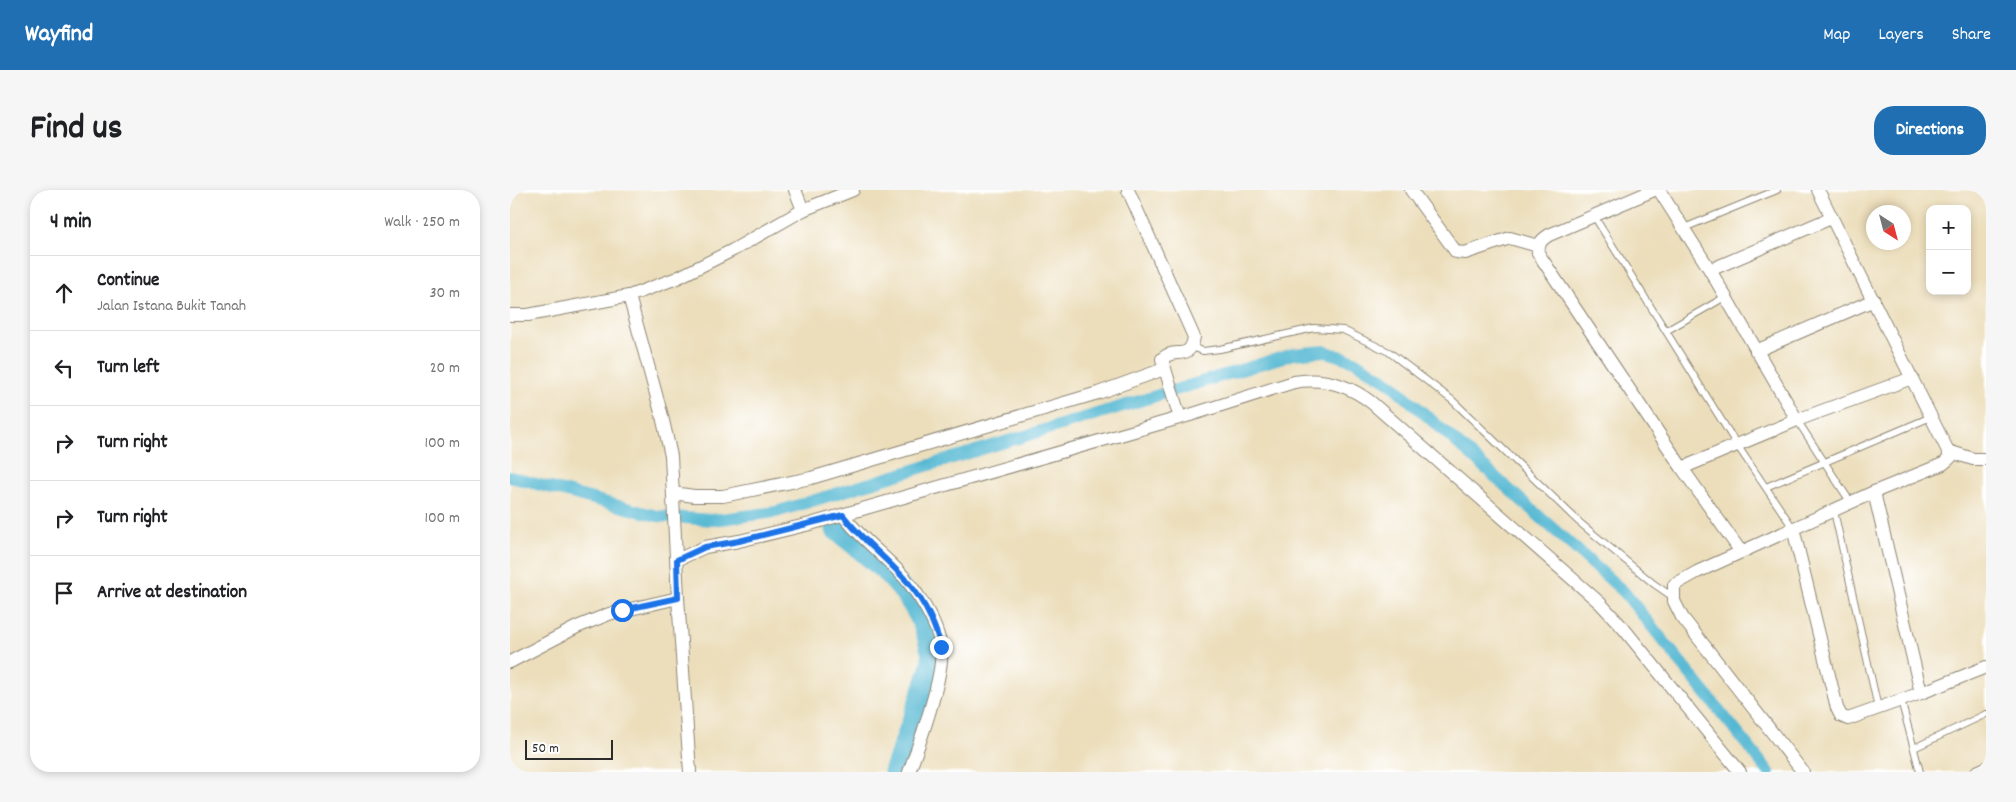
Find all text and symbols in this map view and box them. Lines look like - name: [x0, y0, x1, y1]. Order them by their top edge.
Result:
- text: Wayfind: [25, 18, 93, 52]
- text: Map: [1823, 23, 1850, 48]
- text: Layers: [1878, 23, 1924, 48]
- text: Share: [1952, 23, 1991, 48]
- text: Find us: [30, 105, 122, 155]
- button: Directions: [1874, 106, 1986, 155]
- north arrow: [1866, 205, 1911, 250]
- map controls: [1926, 205, 1971, 295]
- button: +: [1926, 205, 1971, 250]
- text: 4 min: [50, 208, 92, 238]
- text: Walk · 250 m: [384, 211, 460, 234]
- button: −: [1926, 250, 1971, 295]
- text: Continue: [97, 268, 159, 295]
- icon: ahead: [50, 279, 78, 307]
- text: 30 m: [430, 282, 460, 305]
- text: Jalan Istana Bukit Tanah: [97, 295, 246, 318]
- icon: left: [50, 354, 78, 382]
- text: Turn left: [97, 355, 160, 382]
- text: 20 m: [430, 357, 460, 380]
- icon: right: [50, 429, 78, 457]
- text: Turn right: [97, 430, 168, 457]
- text: 100 m: [424, 432, 460, 455]
- icon: right: [50, 504, 78, 532]
- text: Turn right: [97, 505, 168, 532]
- text: 100 m: [424, 507, 460, 530]
- icon: arrive: [50, 579, 78, 607]
- text: Arrive at destination: [97, 580, 247, 607]
- route start: [611, 599, 634, 622]
- route end: [930, 636, 953, 659]
- scale bar: [525, 737, 612, 760]
- text: 50 m: [532, 739, 559, 759]

